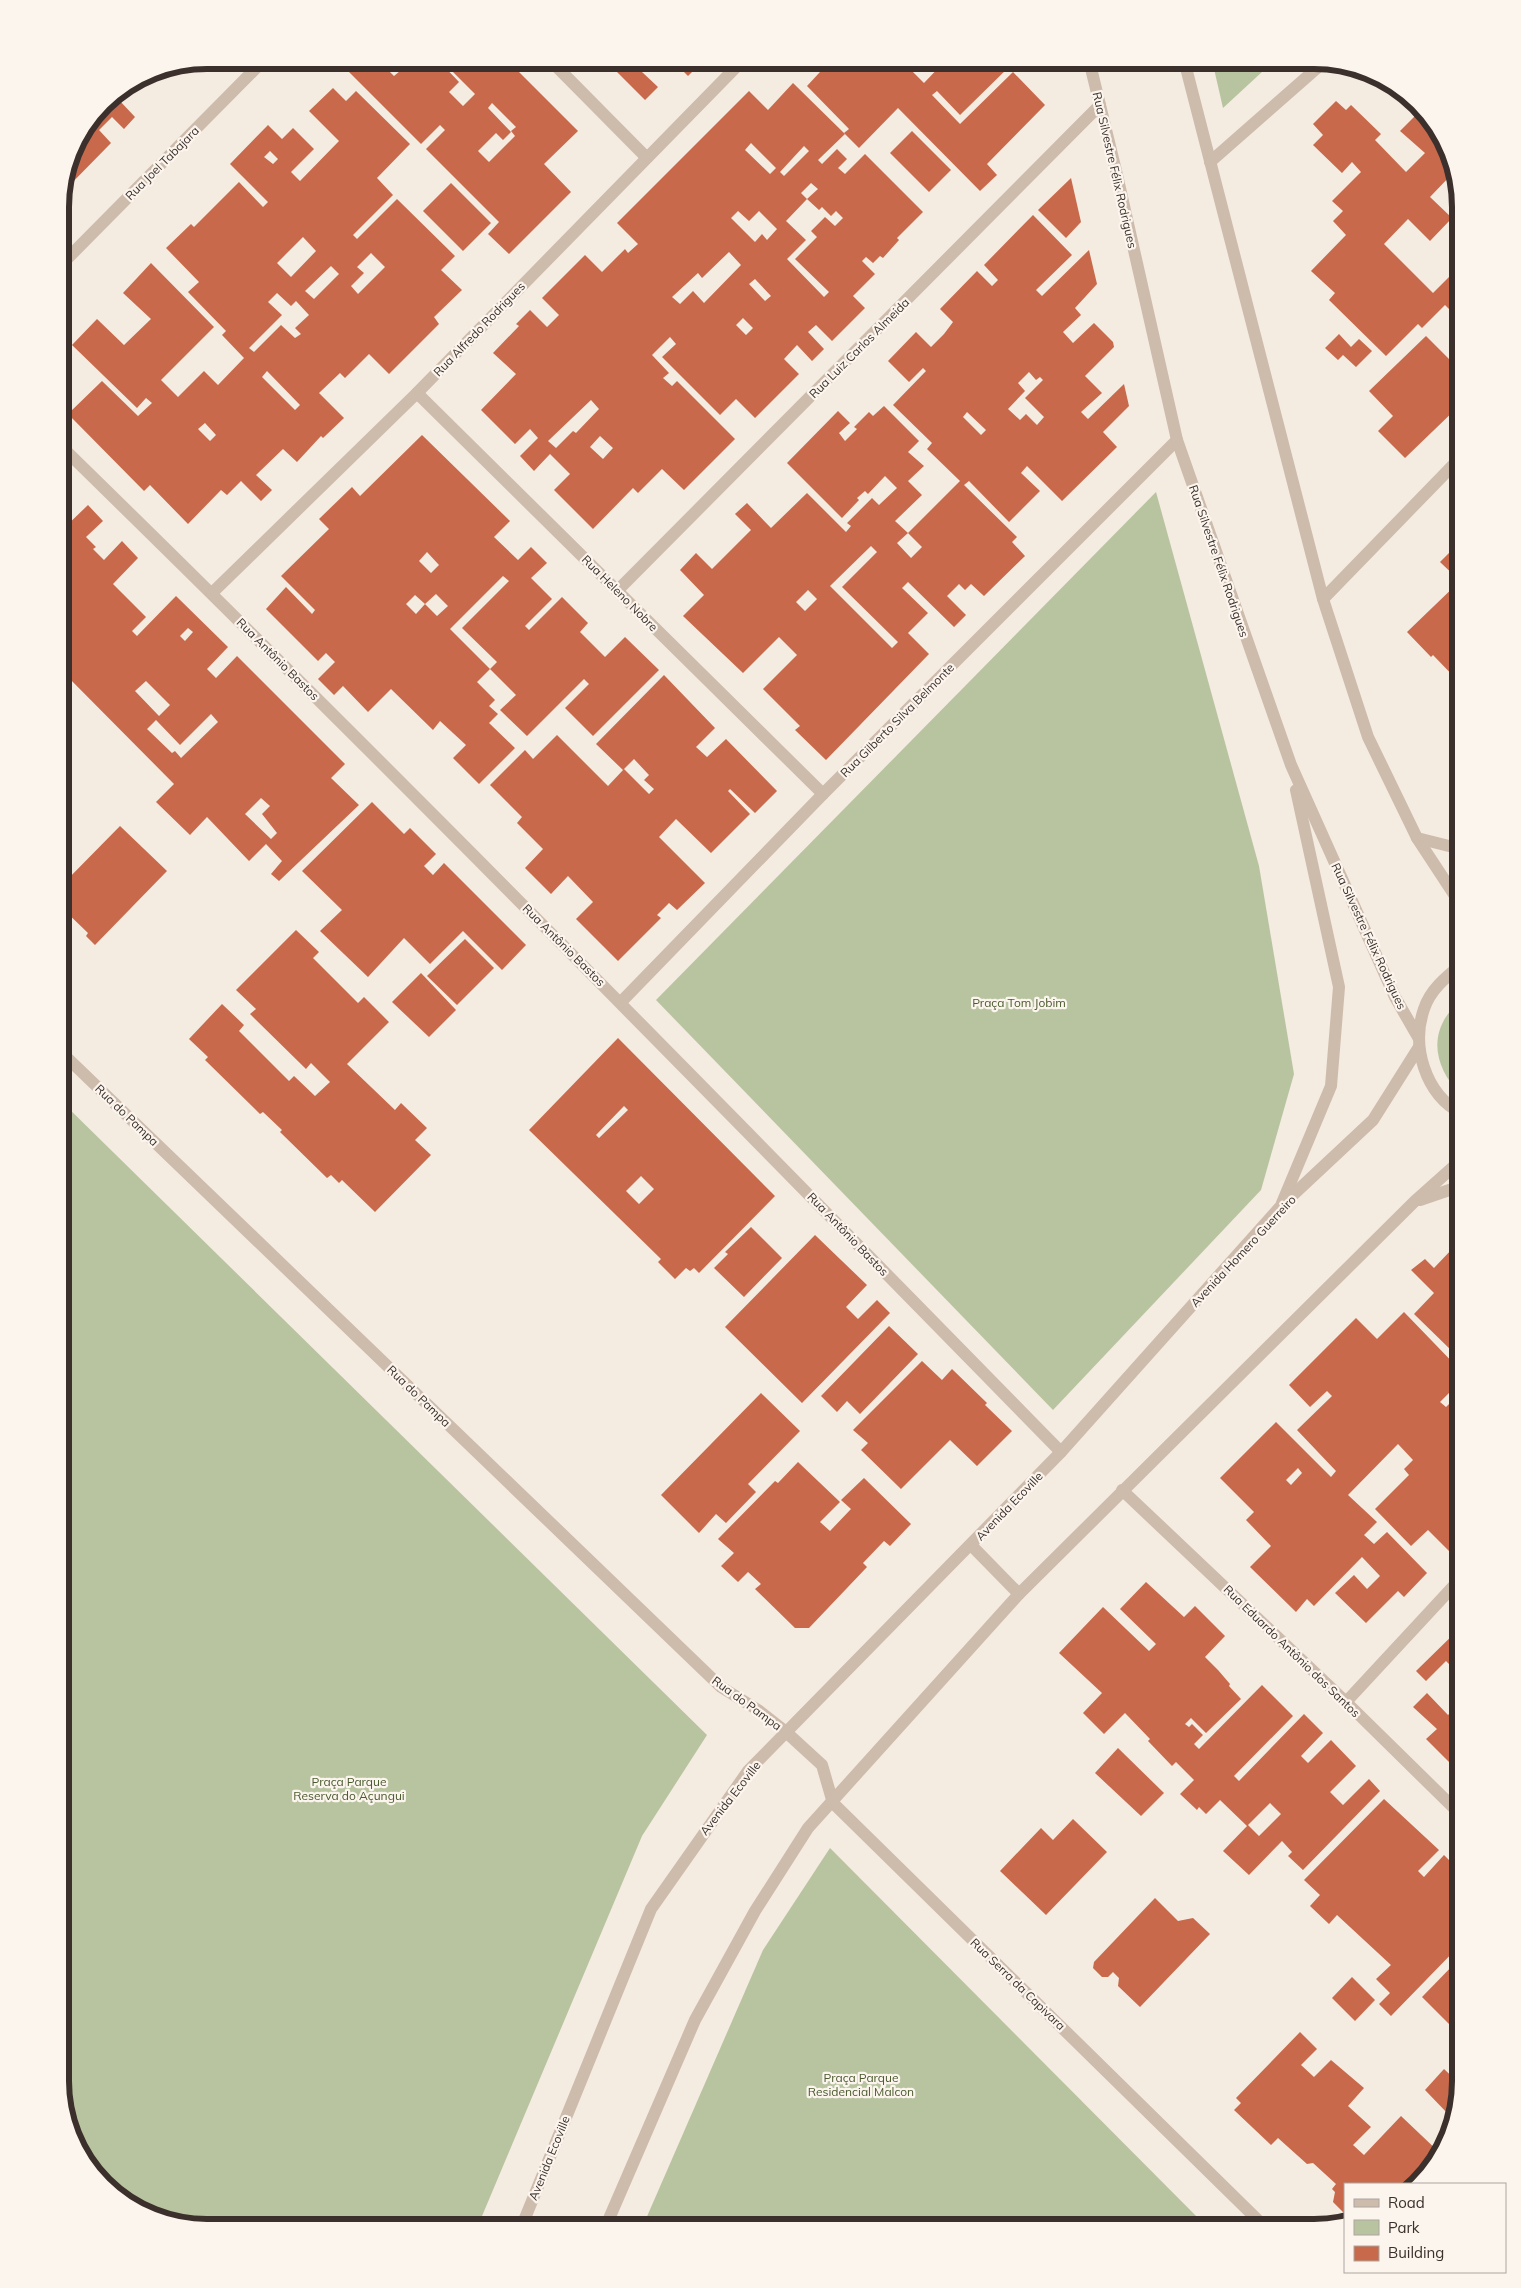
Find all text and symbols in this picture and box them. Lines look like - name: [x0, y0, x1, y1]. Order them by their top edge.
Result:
- street label: Rua Silvestre Félix Rodrigues: [1090, 90, 1140, 250]
- street label: Rua Joel Tabajara: [122, 123, 202, 203]
- street label: Rua Alfredo Rodrigues: [430, 279, 528, 379]
- street label: Rua Luiz Carlos Almeida: [806, 295, 912, 401]
- street label: Rua Silvestre Félix Rodrigues: [1186, 483, 1252, 639]
- street label: Rua Heleno Nobre: [579, 552, 661, 634]
- street label: Rua Antônio Bastos: [234, 615, 322, 703]
- street label: Rua Gilberto Silva Belmonte: [837, 660, 957, 780]
- street label: Rua Silvestre Félix Rodrigues: [1328, 860, 1410, 1012]
- street label: Rua Antônio Bastos: [520, 901, 608, 989]
- park label: Praça Tom Jobim: [972, 995, 1066, 1010]
- street label: Rua do Pampa: [92, 1081, 162, 1149]
- street label: Rua Antônio Bastos: [804, 1189, 892, 1279]
- street label: Avenida Homero Guerreiro: [1187, 1192, 1299, 1310]
- street label: Rua do Pampa: [384, 1362, 454, 1430]
- street label: Avenida Ecoville: [972, 1468, 1046, 1544]
- street label: Rua Eduardo Antônio dos Santos: [1221, 1582, 1363, 1720]
- street label: Rua do Pampa: [709, 1673, 785, 1733]
- street label: Avenida Ecoville: [696, 1758, 764, 1838]
- park label: Praça Parque Reserva do Açungui: [293, 1774, 405, 1803]
- street label: Rua Serra da Capivara: [967, 1935, 1069, 2033]
- park label: Praça Parque Residencial Malcon: [808, 2070, 914, 2099]
- street label: Avenida Ecoville: [525, 2114, 573, 2202]
- legend: [1344, 2183, 1506, 2273]
- text: Road: [1388, 2193, 1425, 2212]
- text: Park: [1388, 2218, 1420, 2237]
- text: Building: [1388, 2243, 1444, 2262]

